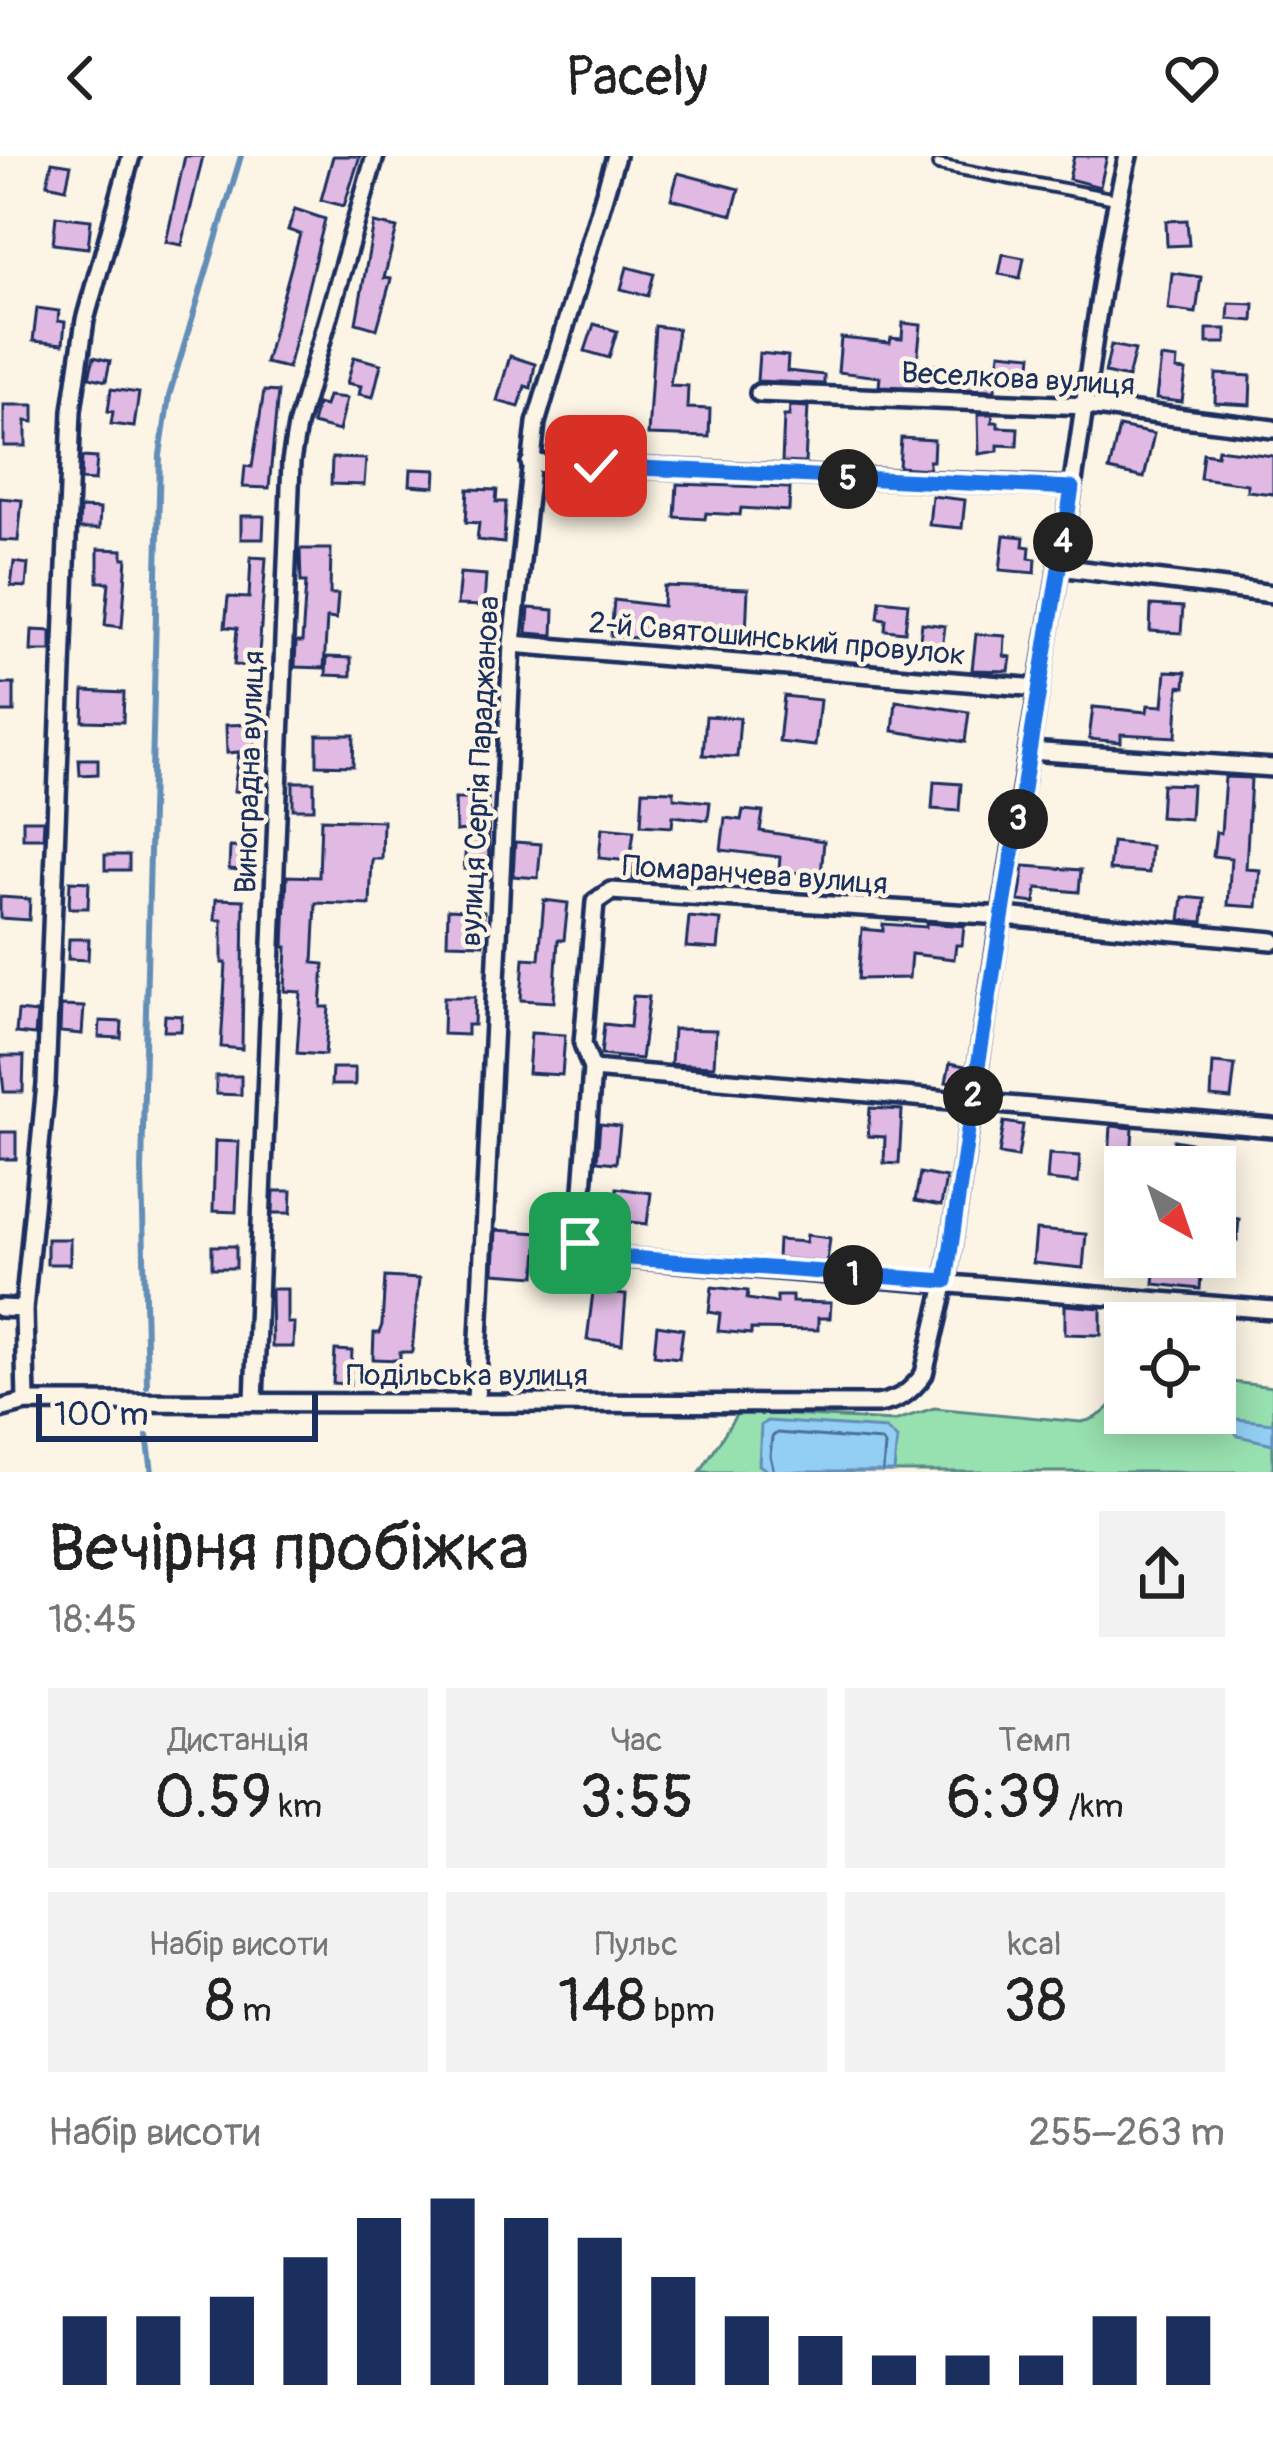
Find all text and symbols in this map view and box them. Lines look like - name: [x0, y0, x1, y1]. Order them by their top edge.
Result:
- text: Pacely: [565, 44, 708, 112]
- icon: back: [48, 45, 114, 111]
- icon: heart: [1159, 45, 1225, 111]
- street label: Веселкова вулиця: [900, 354, 1136, 404]
- pin: [545, 415, 647, 517]
- icon: check: [563, 433, 629, 499]
- pin: 5: [818, 449, 878, 509]
- text: 5: [839, 458, 857, 499]
- pin: 4: [1033, 512, 1093, 572]
- text: 4: [1053, 521, 1073, 562]
- street label: вулиця Сергія Параджанова: [452, 595, 508, 947]
- street label: 2-й Святошинський провулок: [587, 604, 967, 674]
- street label: Виноградна вулиця: [227, 650, 273, 894]
- pin: 3: [988, 789, 1048, 849]
- text: 3: [1009, 798, 1027, 839]
- street label: Помаранчева вулиця: [621, 847, 889, 903]
- pin: 2: [943, 1066, 1003, 1126]
- text: 2: [964, 1075, 982, 1116]
- north arrow: [1104, 1146, 1236, 1278]
- map controls: [1104, 1146, 1236, 1434]
- pin: [529, 1192, 631, 1294]
- icon: arrive: [547, 1210, 613, 1276]
- pin: 1: [823, 1245, 883, 1305]
- text: 1: [847, 1254, 859, 1295]
- button: locate: [1104, 1302, 1236, 1434]
- street label: Подільська вулиця: [346, 1357, 588, 1394]
- scale bar: [36, 1388, 318, 1441]
- text: 100 m: [54, 1394, 148, 1435]
- text: Вечірня пробіжка: [48, 1508, 529, 1591]
- button: share: [1099, 1511, 1225, 1637]
- text: 18:45: [48, 1595, 137, 1644]
- text: Дистанція: [168, 1720, 309, 1761]
- text: Час: [611, 1720, 662, 1761]
- text: Темп: [998, 1720, 1071, 1761]
- text: 0.59: [154, 1761, 272, 1836]
- text: 3:55: [579, 1761, 694, 1836]
- text: 6:39: [946, 1761, 1061, 1836]
- text: km: [272, 1786, 322, 1827]
- text: /km: [1061, 1786, 1124, 1827]
- text: Набір висоти: [148, 1924, 328, 1965]
- text: Пульс: [595, 1924, 678, 1965]
- text: kcal: [1008, 1924, 1062, 1965]
- text: 8: [205, 1965, 235, 2040]
- text: 148: [558, 1965, 647, 2040]
- text: 38: [1003, 1965, 1067, 2040]
- text: m: [235, 1990, 272, 2031]
- text: bpm: [647, 1990, 715, 2031]
- text: Набір висоти: [48, 2108, 260, 2157]
- text: 255–263 m: [1029, 2108, 1225, 2157]

